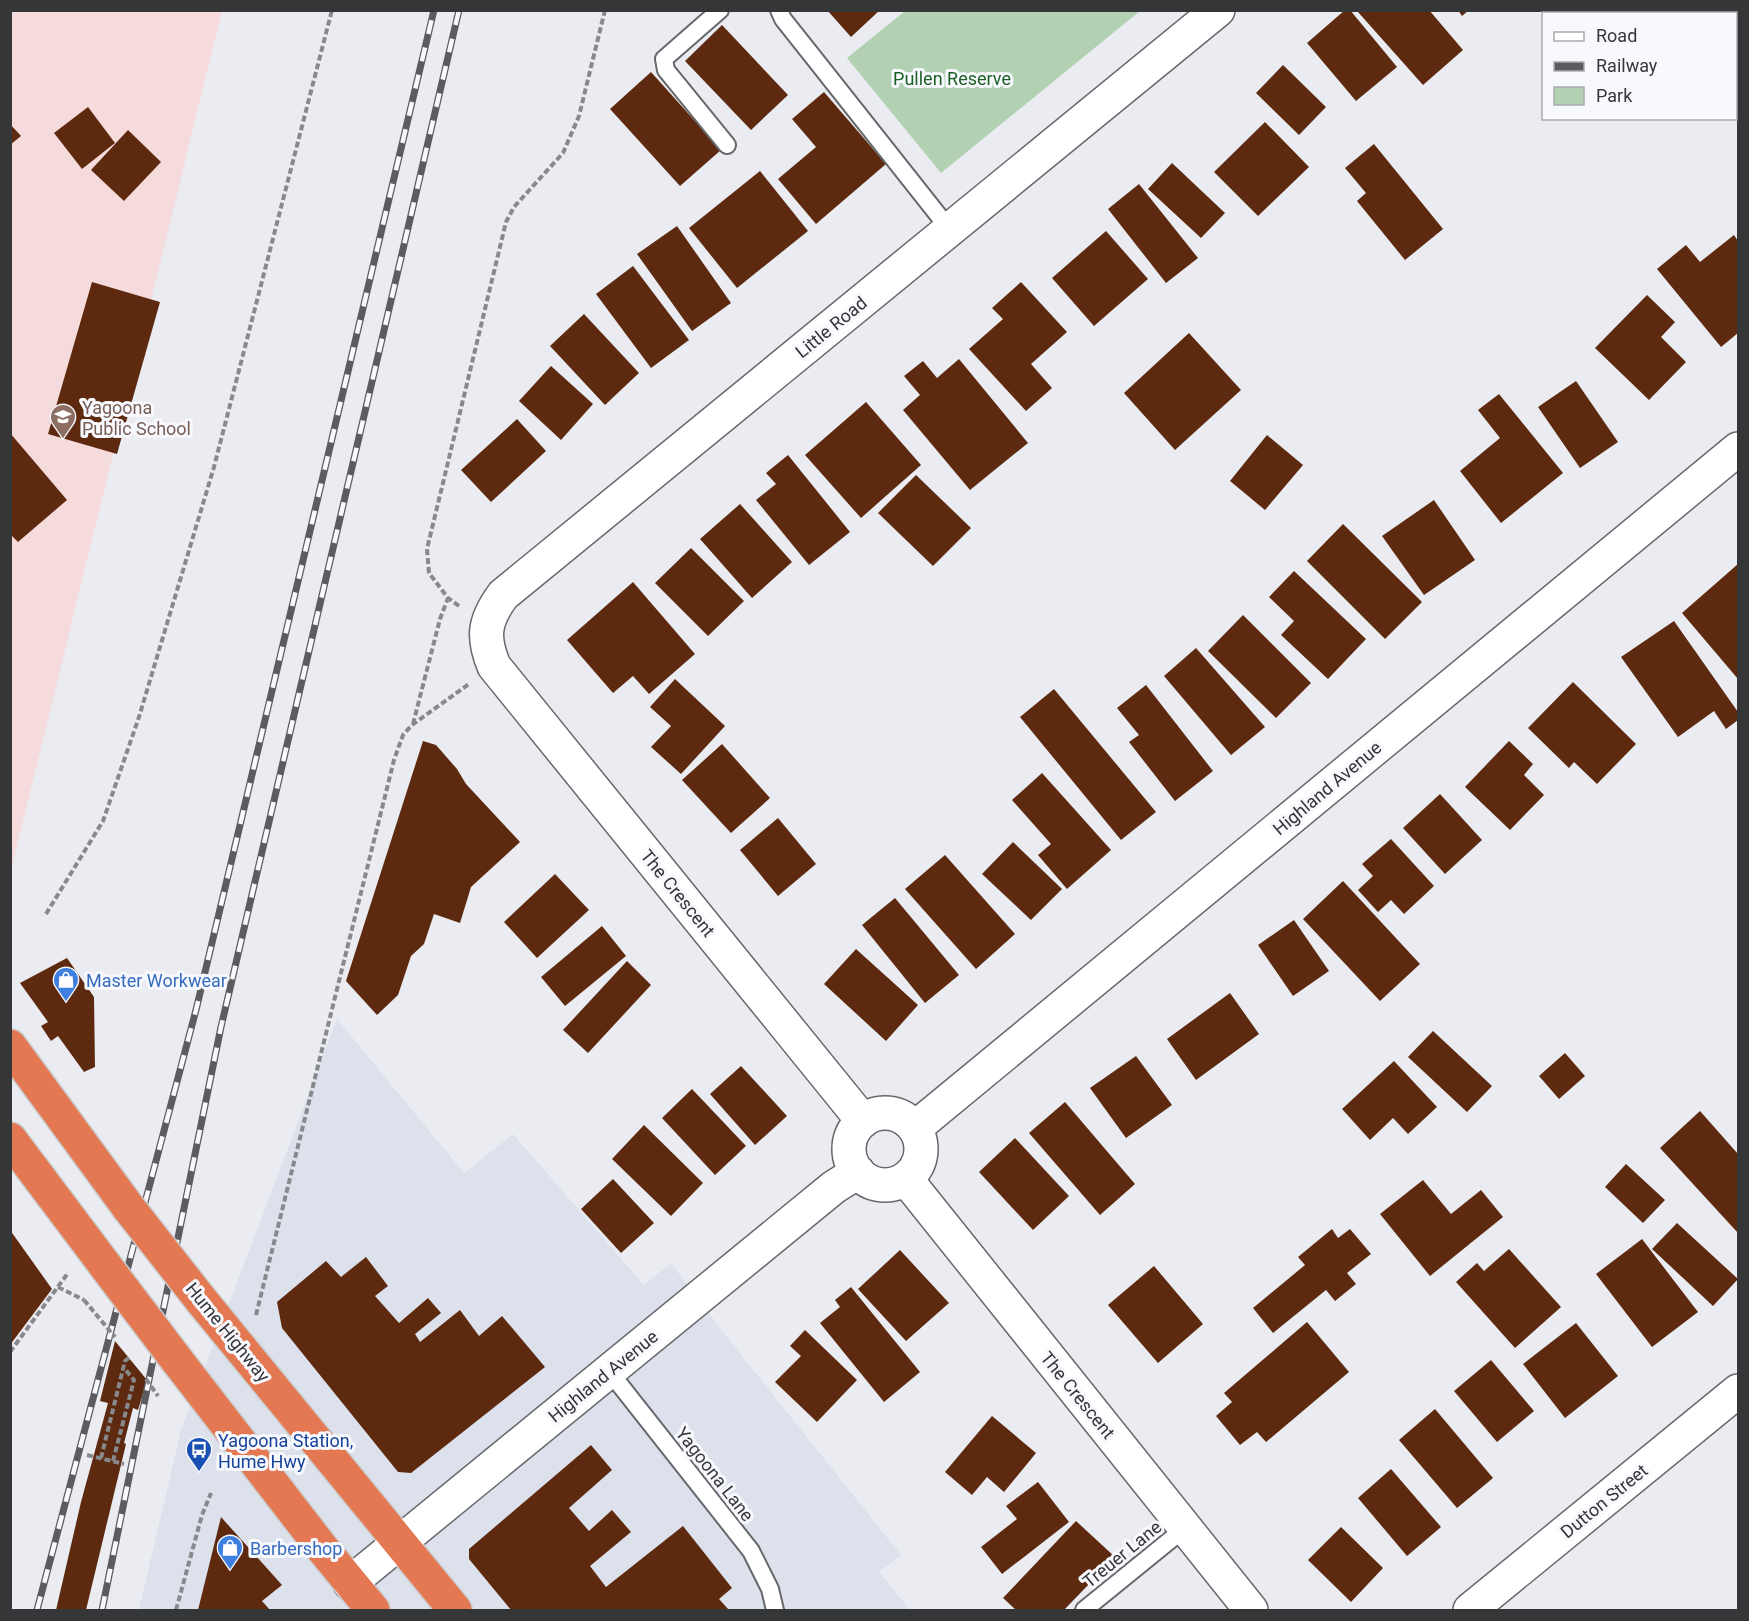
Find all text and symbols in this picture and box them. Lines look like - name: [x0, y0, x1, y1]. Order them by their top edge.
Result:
- legend: [1542, 12, 1737, 120]
- text: Road: [1596, 25, 1637, 46]
- text: Railway: [1596, 55, 1658, 76]
- park label: Pullen Reserve: [893, 68, 1011, 89]
- text: Park: [1596, 85, 1633, 106]
- street label: Little Road: [791, 292, 871, 362]
- place label: Yagoona Public School: [82, 397, 191, 439]
- school or university icon: Yagoona Public School: [48, 402, 78, 440]
- street label: Highland Avenue: [1269, 737, 1385, 839]
- street label: The Crescent: [637, 845, 720, 941]
- shop icon: Master Workwear: [51, 965, 81, 1003]
- place label: Master Workwear: [86, 970, 227, 991]
- street label: Hume Highway: [182, 1278, 275, 1386]
- street label: Highland Avenue: [544, 1325, 662, 1427]
- street label: The Crescent: [1037, 1347, 1120, 1443]
- street label: Yagoona Lane: [672, 1423, 758, 1525]
- place label: Yagoona Station, Hume Hwy: [218, 1430, 353, 1472]
- bus stop icon: Yagoona Station, Hume Hwy: [184, 1435, 214, 1473]
- street label: Dutton Street: [1556, 1460, 1652, 1542]
- street label: Treuer Lane: [1079, 1516, 1165, 1592]
- shop icon: Barbershop: [215, 1533, 245, 1571]
- place label: Barbershop: [250, 1538, 342, 1559]

